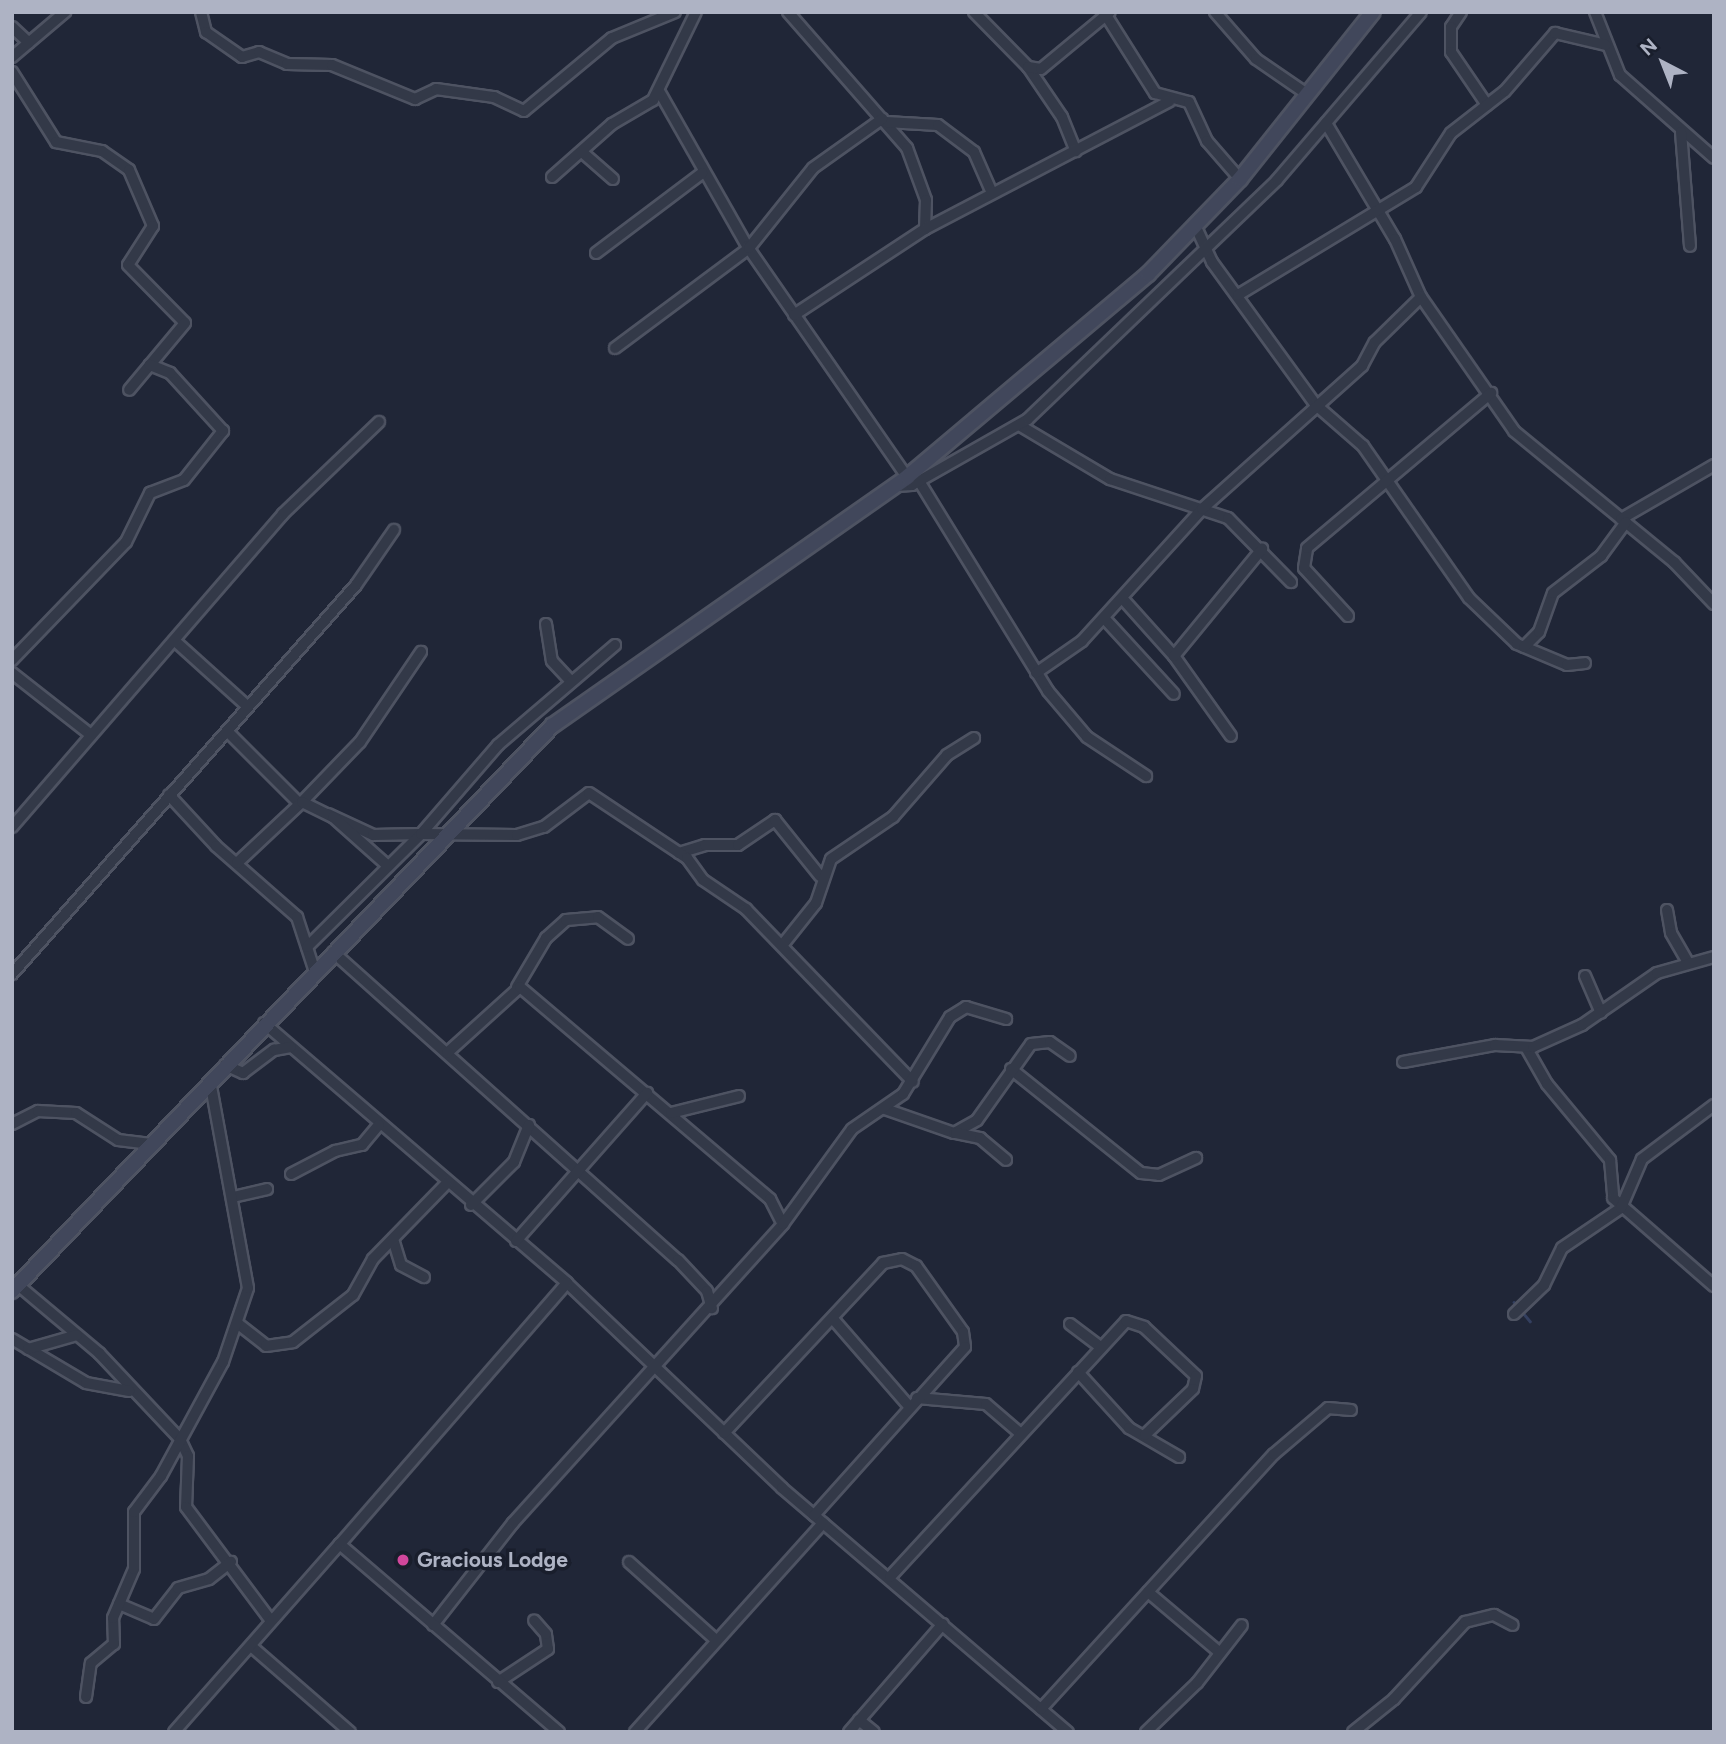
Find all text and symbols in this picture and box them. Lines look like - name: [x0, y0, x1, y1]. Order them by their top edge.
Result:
- north arrow: [1628, 28, 1698, 98]
- text: N: [1635, 34, 1662, 60]
- place label: Gracious Lodge: [417, 1547, 568, 1573]
- marker: Gracious Lodge: [395, 1552, 411, 1568]

